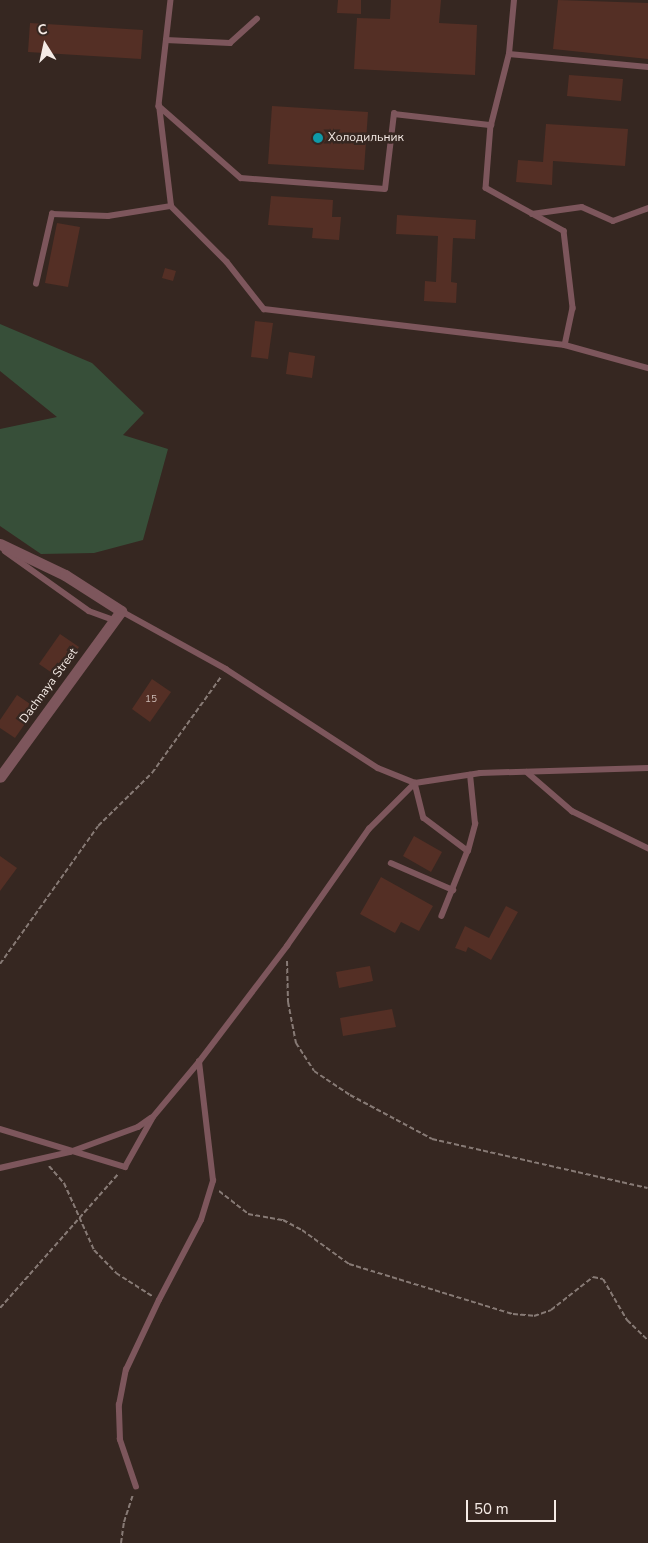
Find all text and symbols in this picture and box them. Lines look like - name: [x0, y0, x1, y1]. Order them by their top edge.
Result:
- north arrow: [20, 20, 70, 70]
- text: С: [36, 20, 49, 40]
- place label: Холодильник: [328, 131, 404, 145]
- marker: Холодильник: [312, 132, 324, 144]
- street label: Dachnaya Street: [17, 646, 81, 726]
- house number: 15: [145, 694, 157, 706]
- scale bar: [468, 1490, 558, 1522]
- text: 50 m: [474, 1499, 509, 1519]

